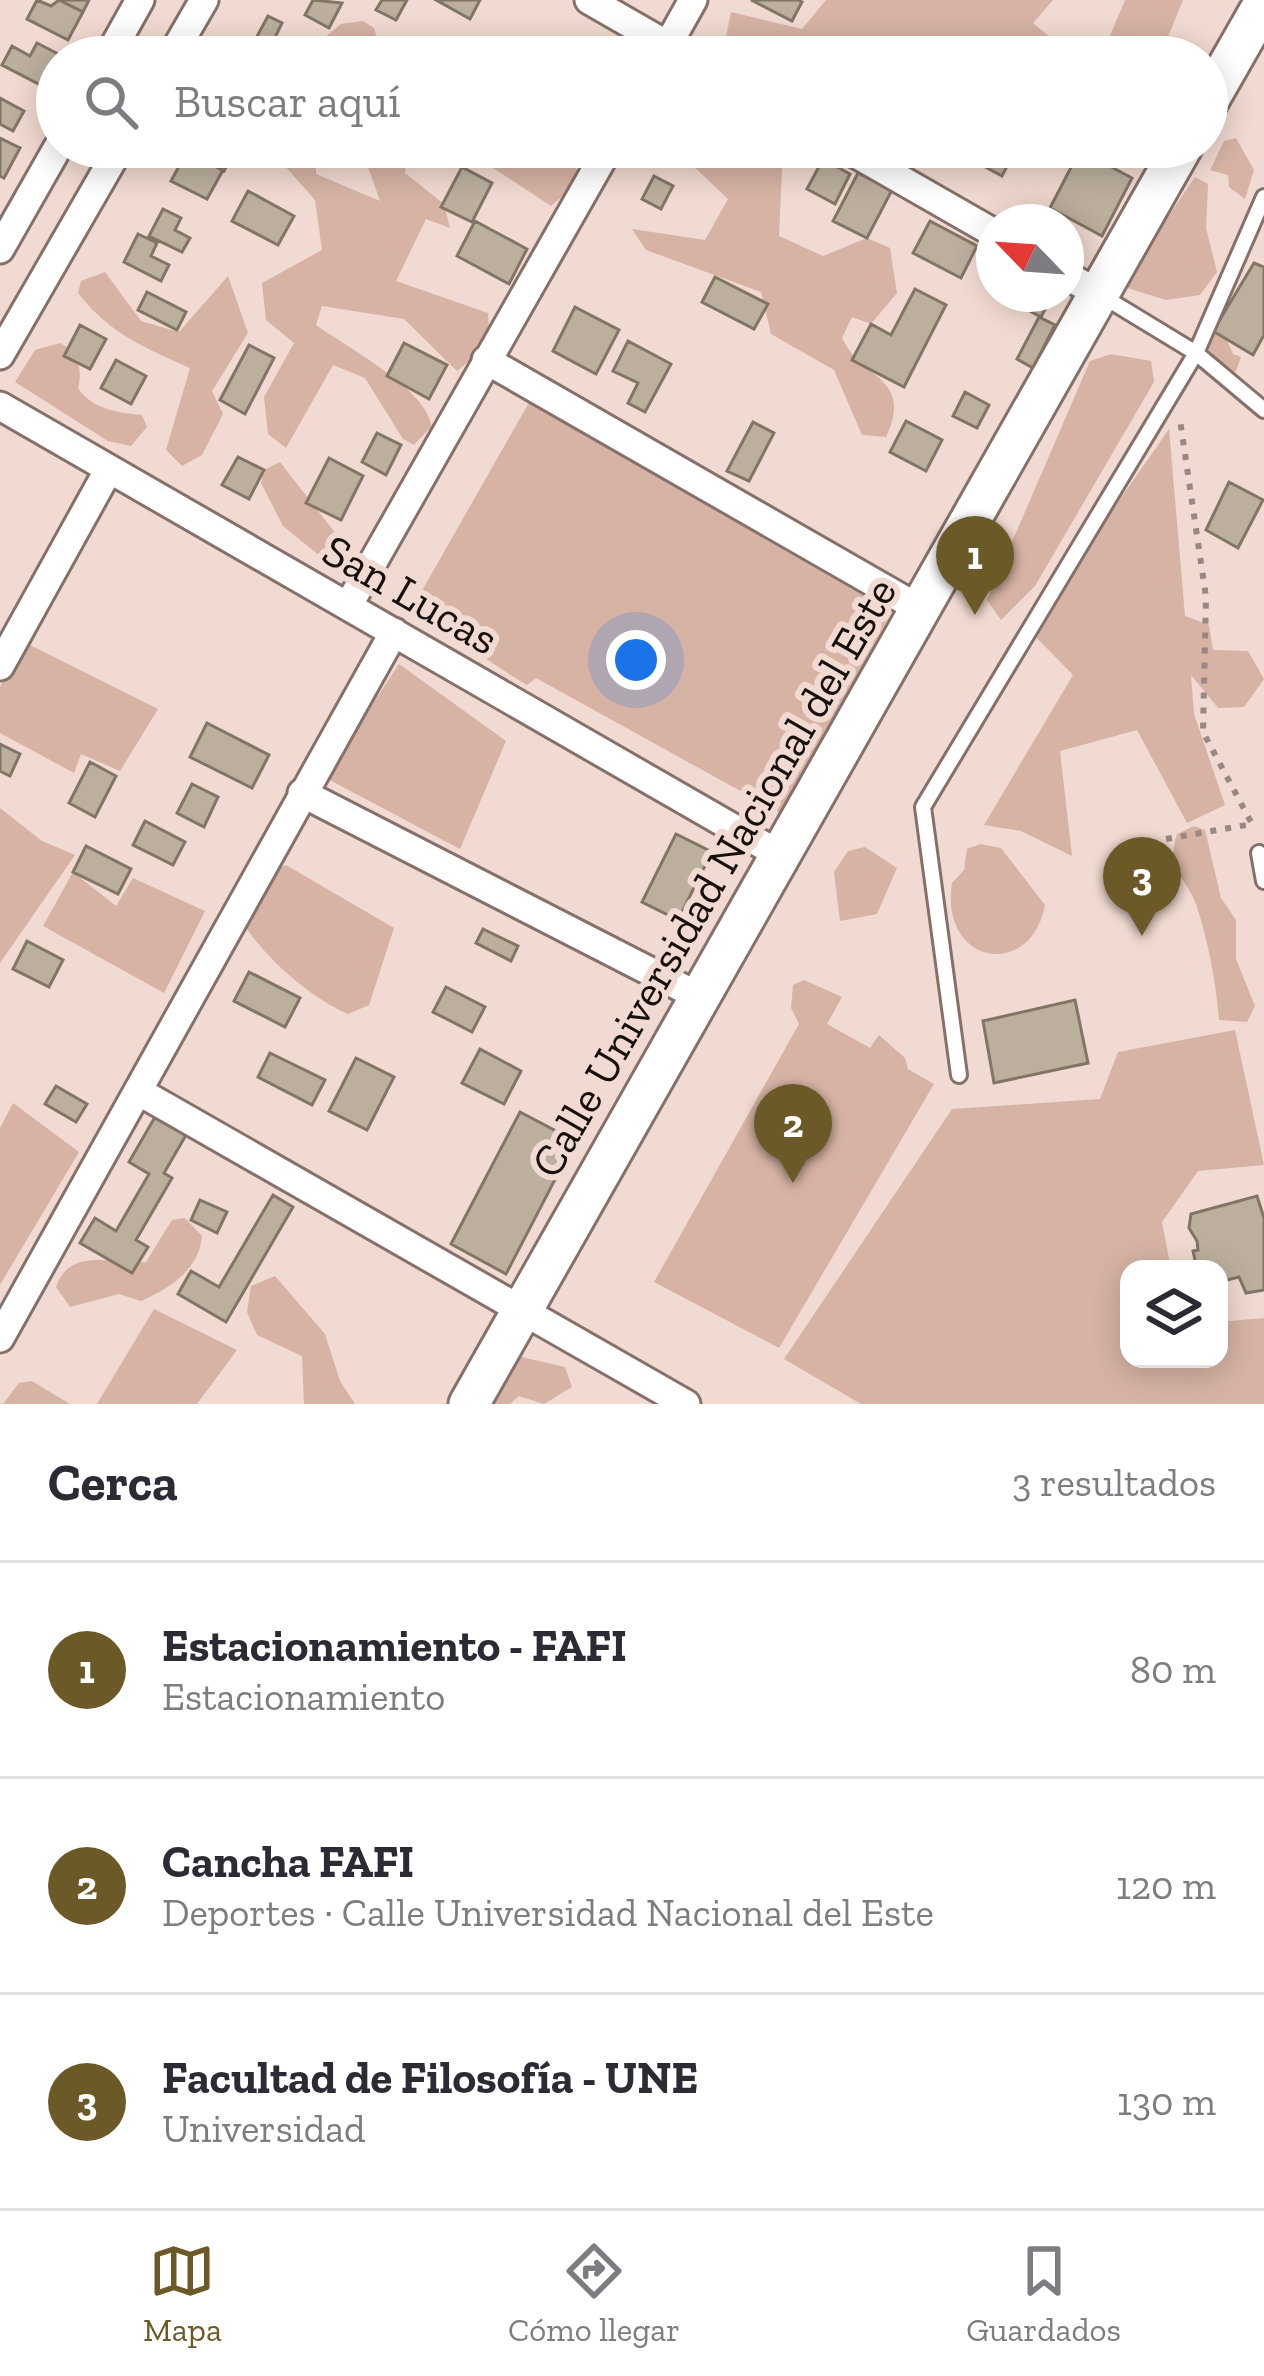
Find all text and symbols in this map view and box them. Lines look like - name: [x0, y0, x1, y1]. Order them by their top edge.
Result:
- search box: [36, 36, 1228, 168]
- icon: search: [78, 69, 144, 135]
- text: Buscar aquí: [174, 75, 401, 129]
- north arrow: [976, 204, 1084, 312]
- pin: 1: [936, 516, 1014, 615]
- street label: San Lucas: [313, 523, 508, 667]
- street label: Calle Universidad Nacional del Este: [520, 568, 908, 1187]
- your location: [606, 630, 666, 690]
- pin: 3: [1103, 837, 1181, 936]
- pin: 2: [754, 1084, 832, 1183]
- map controls: [1120, 1260, 1228, 1368]
- button: layers: [1120, 1260, 1228, 1368]
- text: Cerca: [48, 1452, 178, 1513]
- text: 3 resultados: [1012, 1459, 1216, 1506]
- text: Estacionamiento - FAFI: [162, 1619, 627, 1673]
- text: 1: [79, 1646, 95, 1693]
- text: 80 m: [1130, 1646, 1216, 1693]
- text: Estacionamiento: [162, 1673, 445, 1720]
- text: Cancha FAFI: [162, 1835, 414, 1889]
- text: 2: [77, 1862, 97, 1909]
- text: 120 m: [1116, 1862, 1216, 1909]
- text: Deportes · Calle Universidad Nacional del Este: [162, 1889, 934, 1936]
- text: Facultad de Filosofía - UNE: [162, 2051, 698, 2105]
- text: 3: [77, 2078, 97, 2125]
- text: 130 m: [1117, 2078, 1216, 2125]
- text: Universidad: [162, 2105, 365, 2152]
- tab: Mapa: [143, 2238, 222, 2349]
- tab: Cómo llegar: [508, 2238, 680, 2349]
- tab: Guardados: [966, 2238, 1121, 2349]

